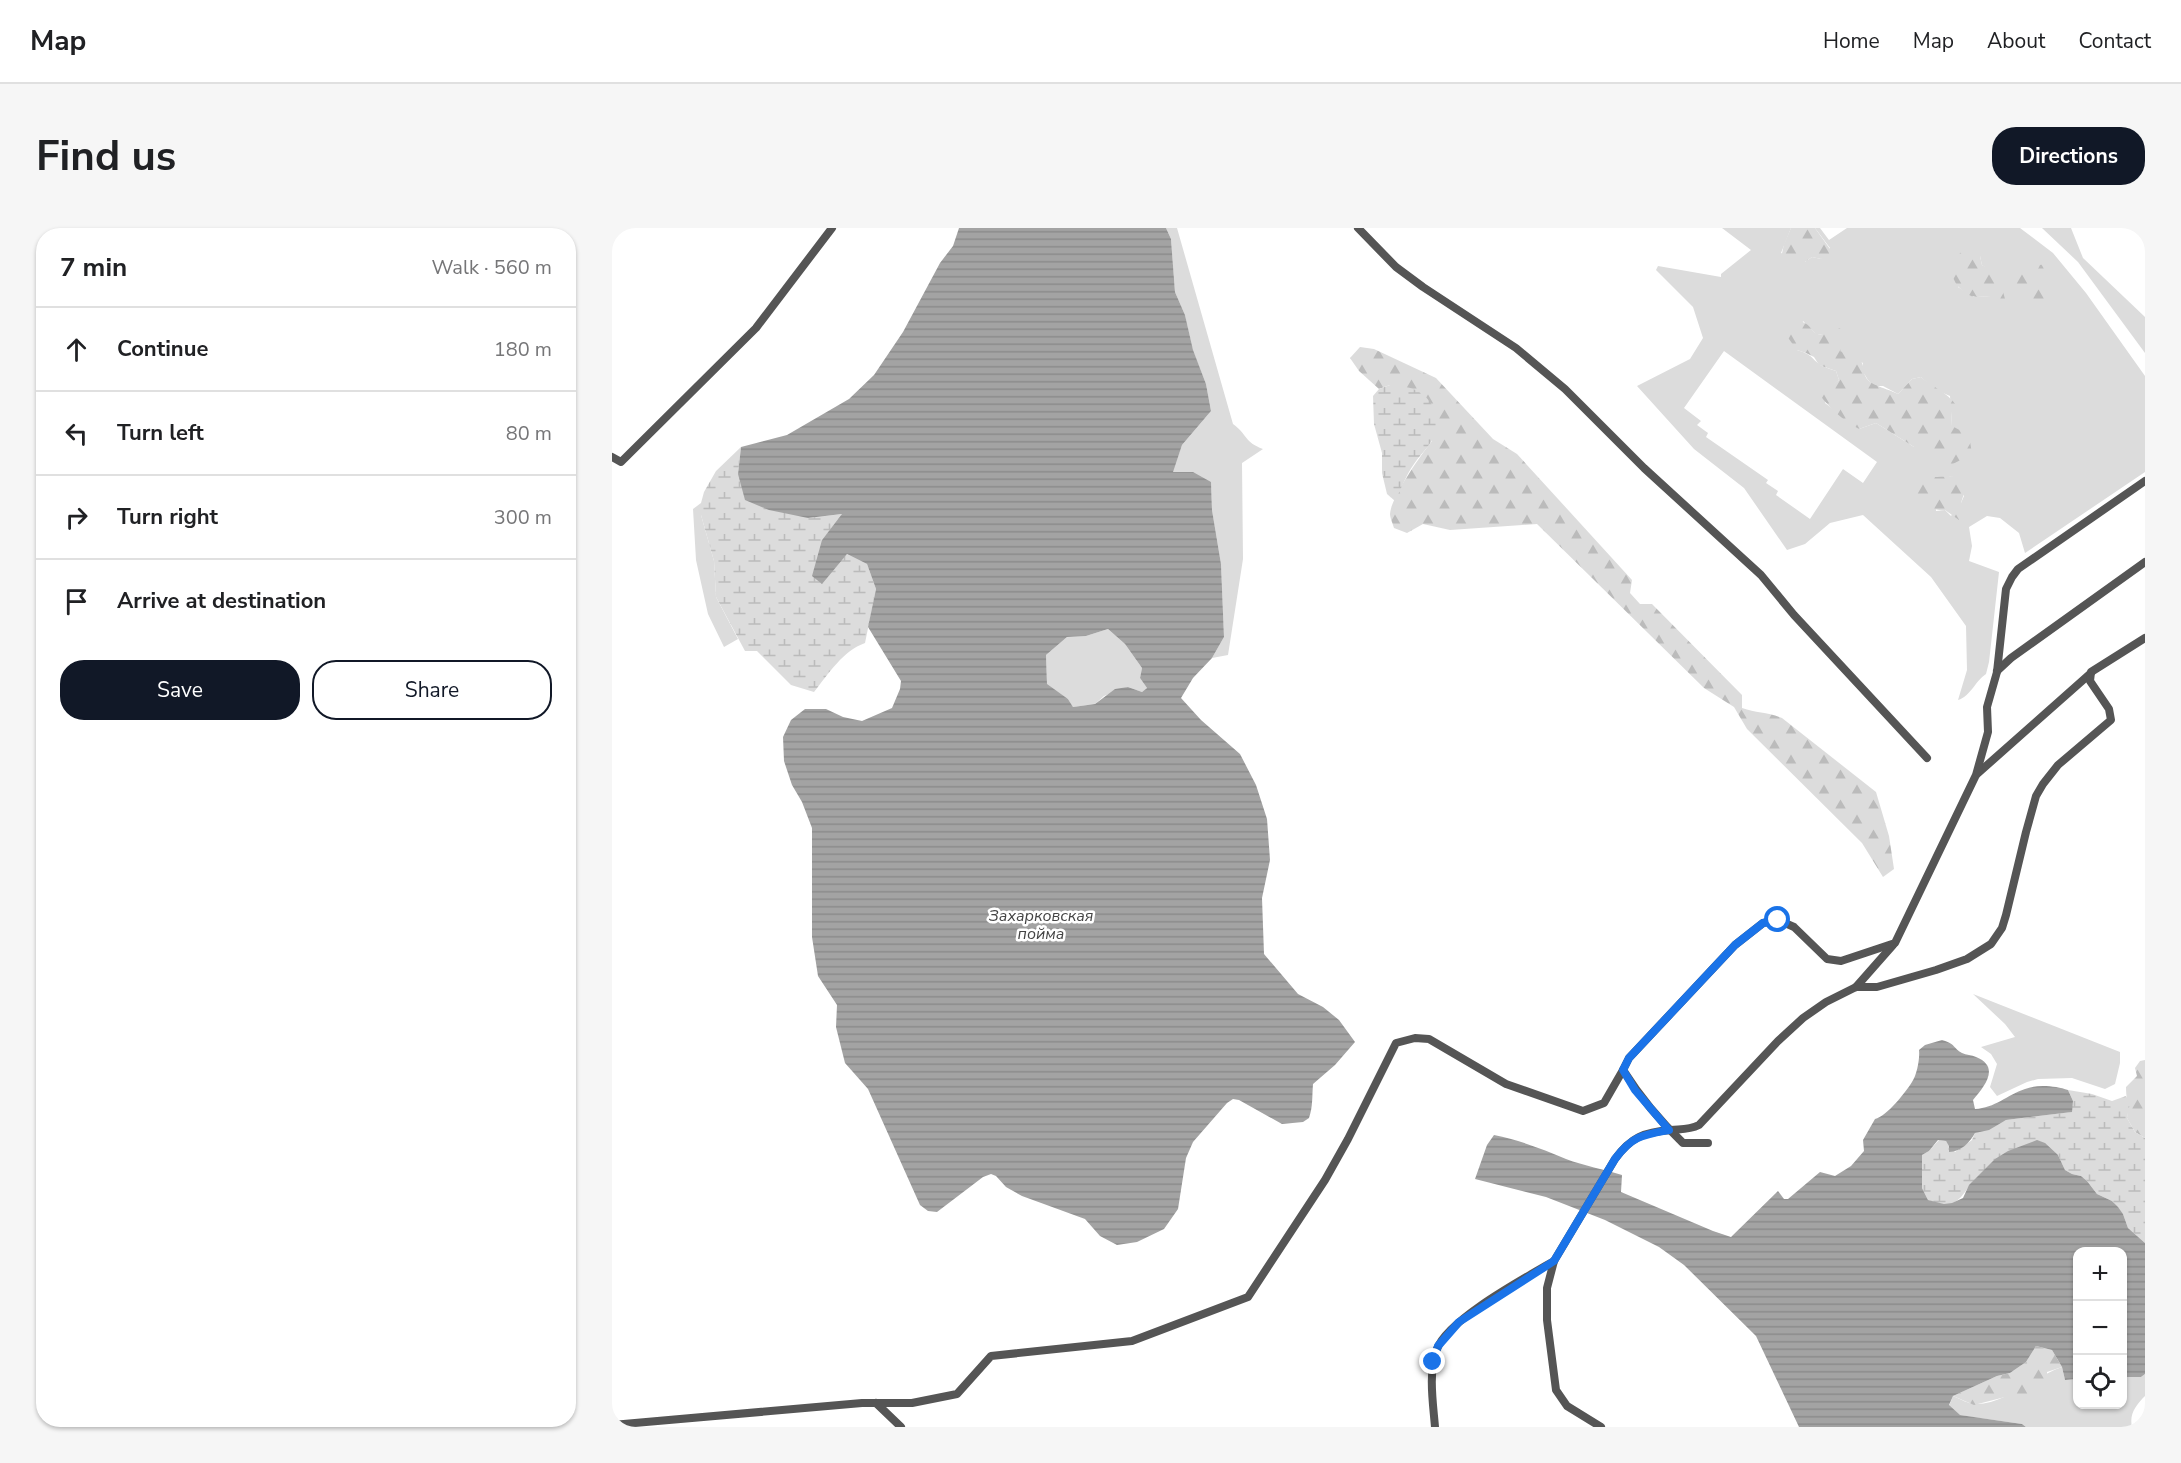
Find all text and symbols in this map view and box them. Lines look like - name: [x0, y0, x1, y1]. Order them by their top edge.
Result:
- text: Map: [30, 22, 86, 60]
- text: Home: [1823, 27, 1880, 55]
- text: Map: [1913, 27, 1954, 55]
- text: About: [1987, 27, 2045, 55]
- text: Contact: [2078, 27, 2151, 55]
- button: Directions: [1992, 127, 2145, 185]
- text: Find us: [36, 128, 176, 185]
- text: 7 min: [60, 250, 127, 285]
- text: Walk · 560 m: [432, 254, 552, 281]
- icon: ahead: [60, 333, 93, 366]
- text: Continue: [117, 334, 208, 364]
- text: 180 m: [494, 336, 552, 363]
- icon: left: [60, 417, 93, 450]
- text: Turn left: [117, 418, 204, 448]
- text: 80 m: [506, 420, 552, 447]
- icon: right: [60, 501, 93, 534]
- text: Turn right: [117, 502, 218, 532]
- text: 300 m: [494, 504, 552, 531]
- icon: arrive: [60, 585, 93, 618]
- text: Arrive at destination: [117, 586, 326, 616]
- button: Save: [60, 660, 300, 720]
- button: Share: [312, 660, 552, 720]
- water label: Захарковская пойма: [989, 905, 1093, 945]
- route start: [1764, 906, 1790, 932]
- map controls: [2073, 1247, 2127, 1409]
- button: +: [2073, 1247, 2127, 1301]
- button: −: [2073, 1301, 2127, 1355]
- route end: [1419, 1348, 1445, 1374]
- button: locate: [2073, 1355, 2127, 1409]

